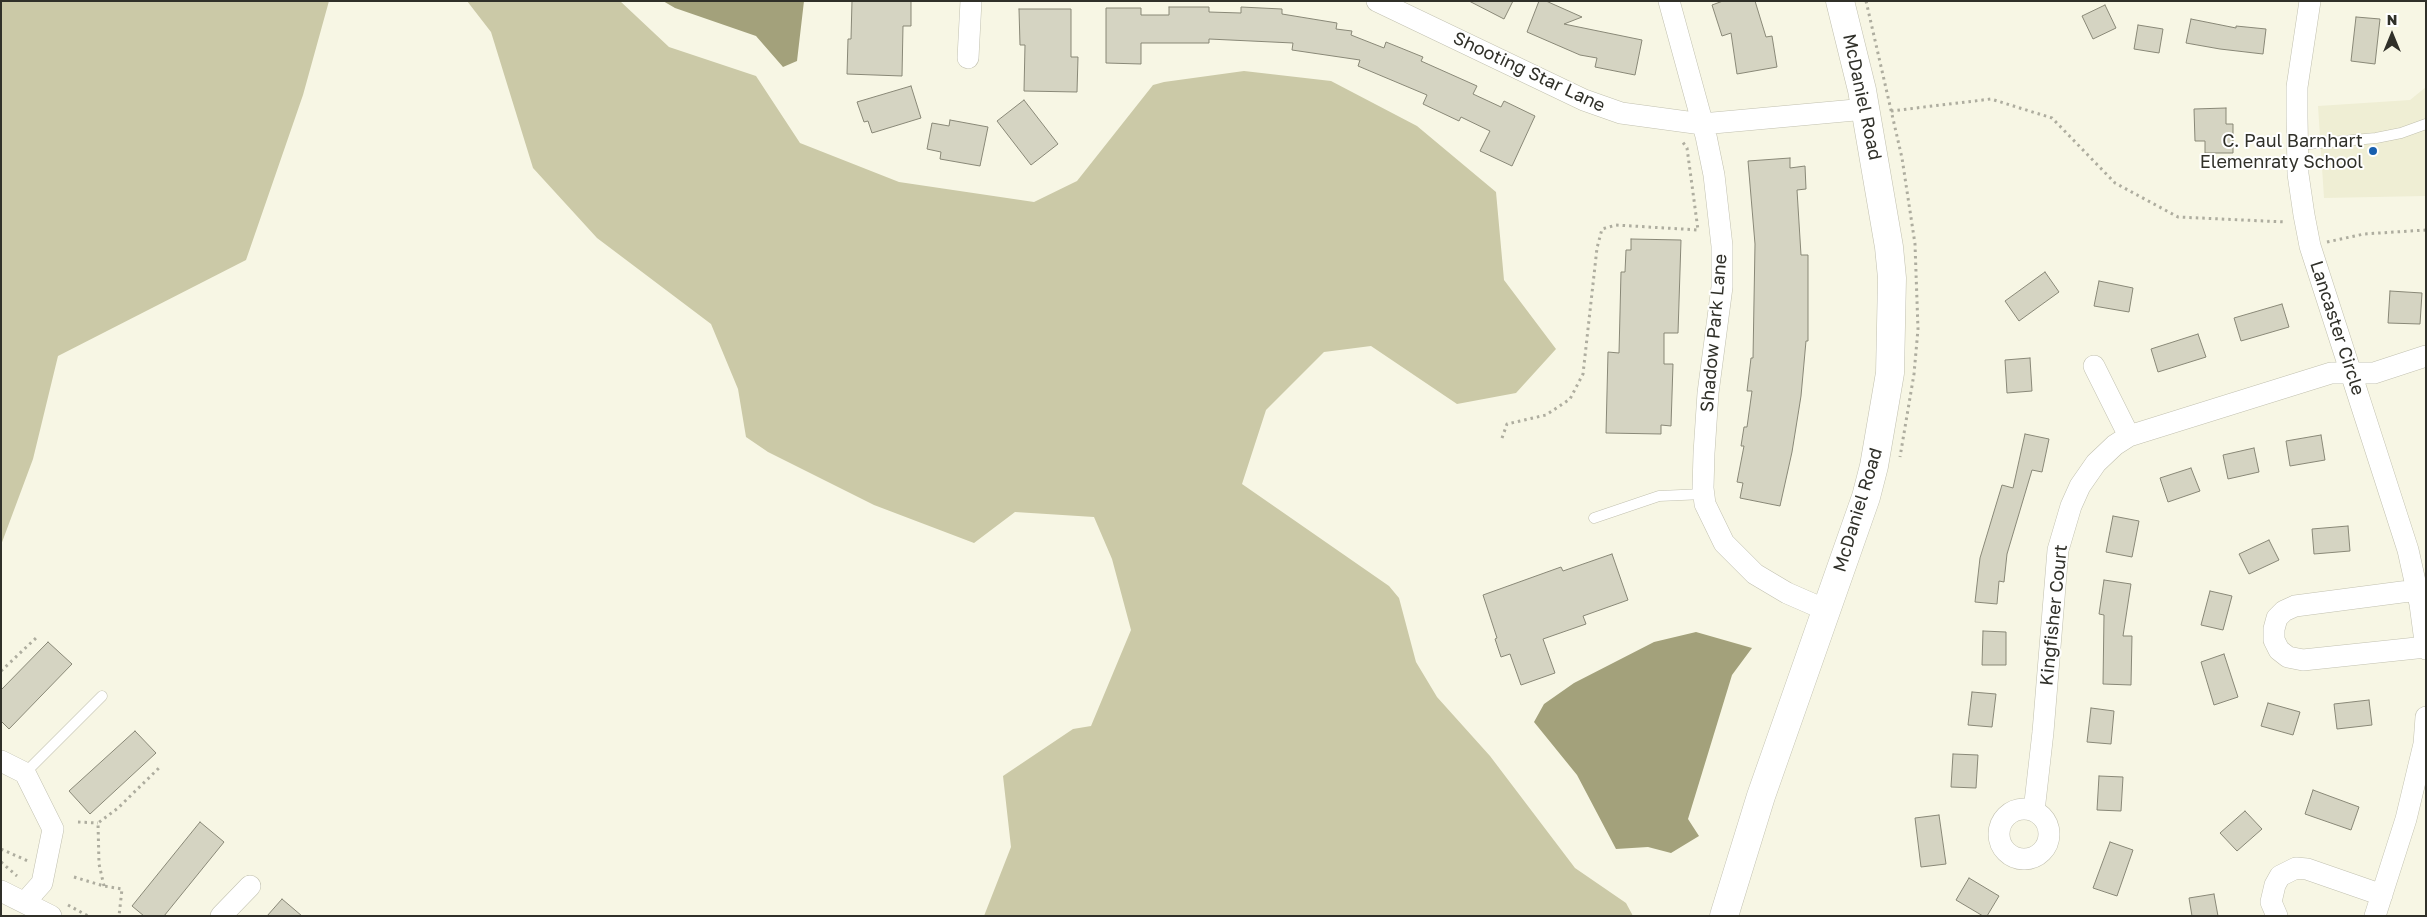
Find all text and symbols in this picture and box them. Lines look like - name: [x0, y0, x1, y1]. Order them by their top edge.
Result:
- north arrow: [2367, 10, 2417, 60]
- text: N: [2387, 11, 2397, 28]
- street label: Shooting Star Lane: [1450, 27, 1608, 117]
- street label: McDaniel Road: [1838, 32, 1886, 162]
- place label: C. Paul Barnhart Elemenraty School: [2200, 130, 2363, 172]
- marker: C. Paul Barnhart Elemenraty School: [2367, 145, 2379, 157]
- street label: Shadow Park Lane: [1696, 253, 1732, 413]
- street label: Lancaster Circle: [2305, 258, 2369, 398]
- street label: McDaniel Road: [1829, 445, 1887, 575]
- street label: Kingfisher Court: [2036, 543, 2072, 687]

